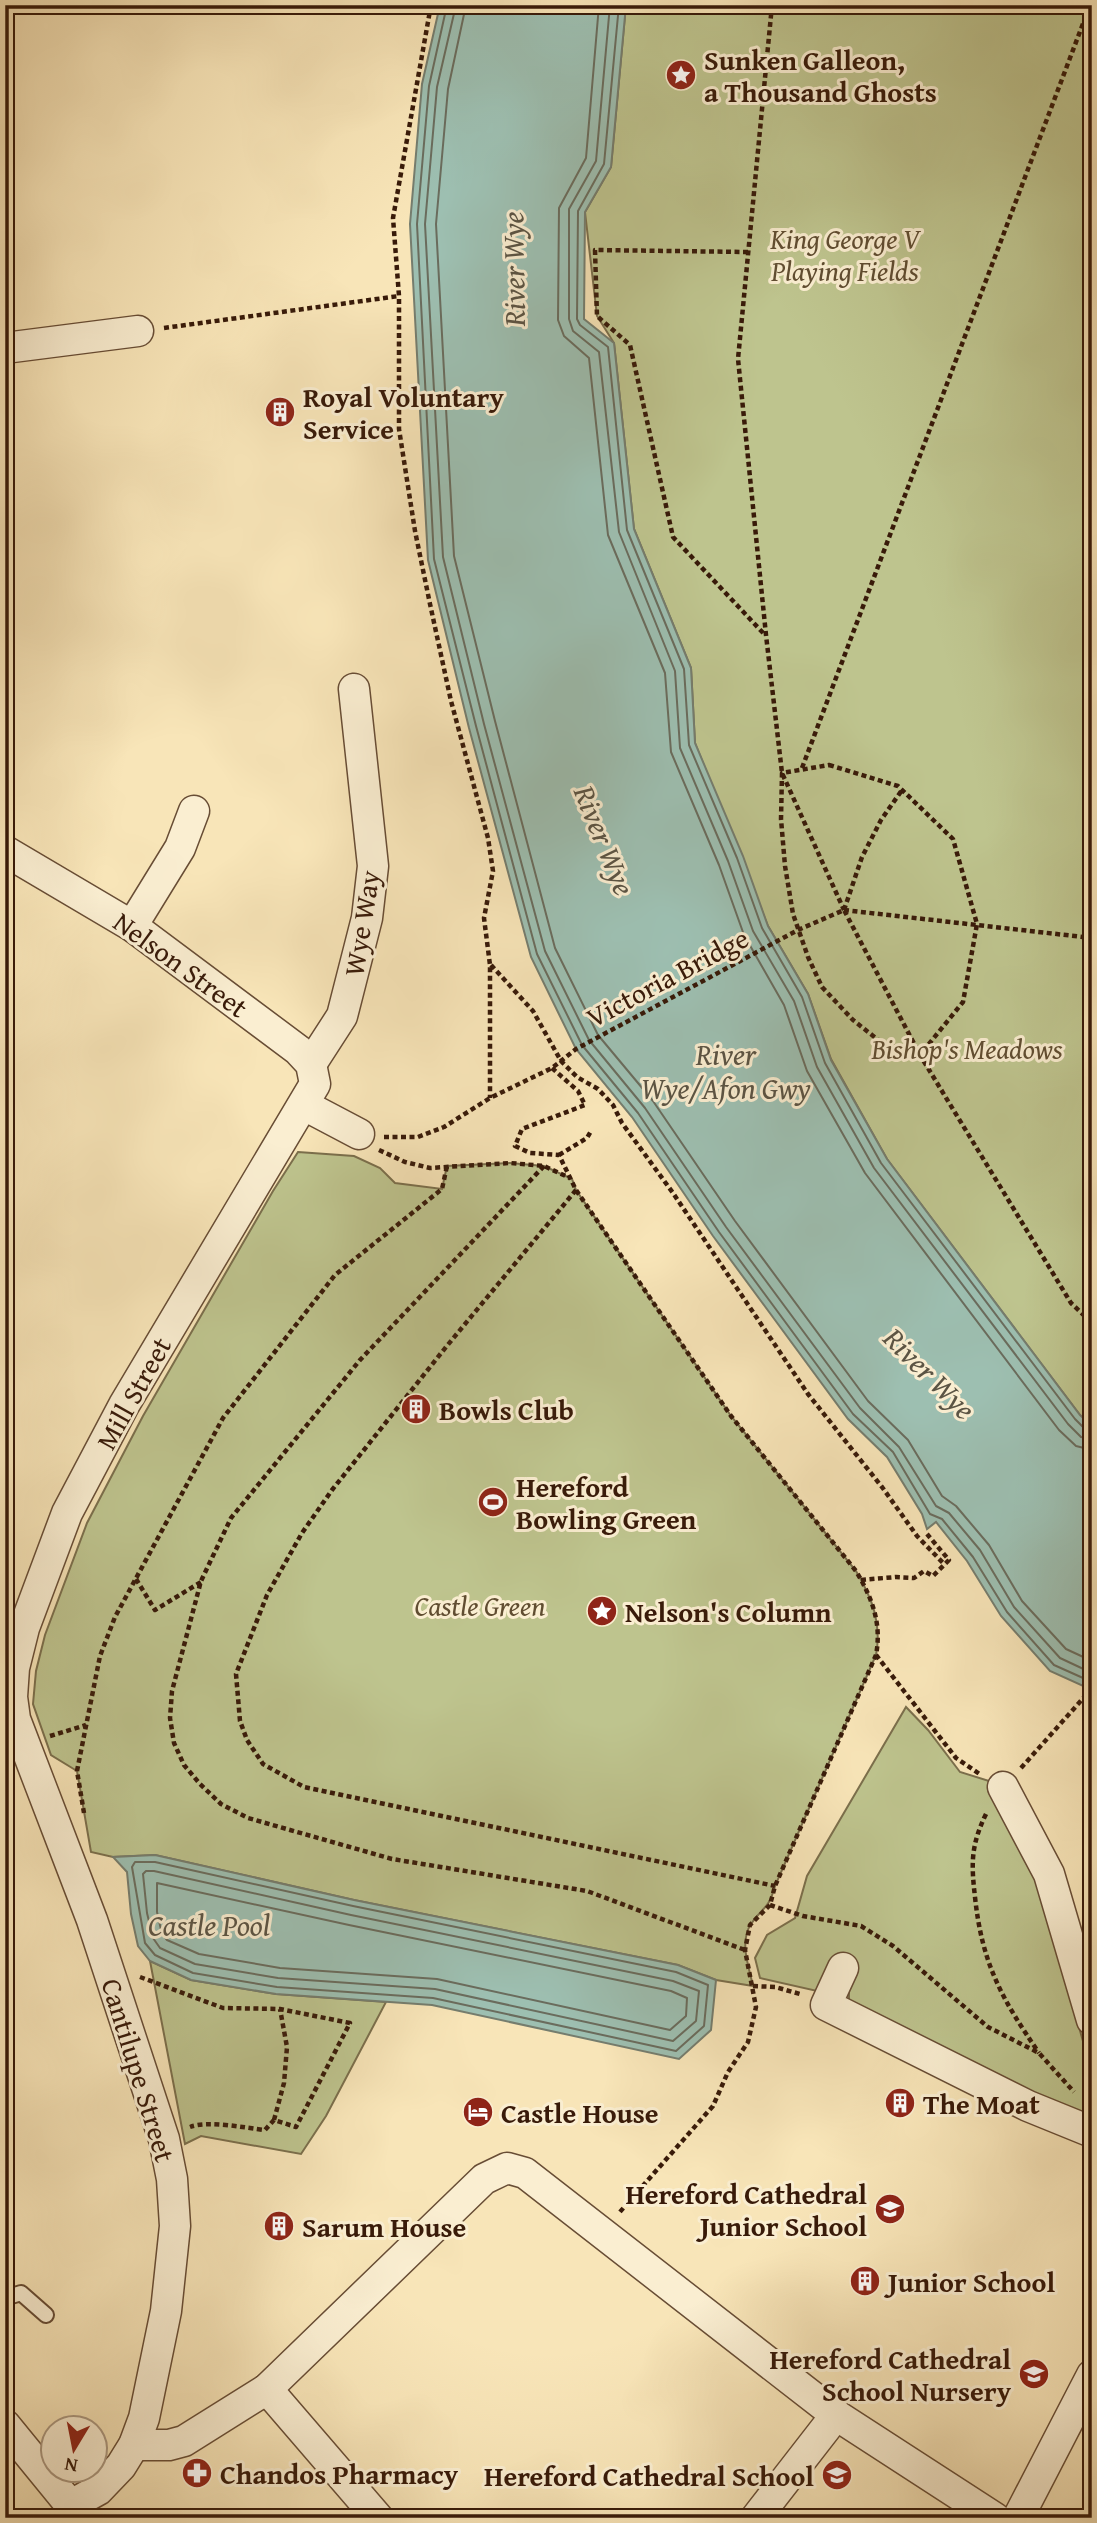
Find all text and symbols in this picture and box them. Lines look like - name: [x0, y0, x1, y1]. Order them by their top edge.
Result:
- place label: Sunken Galleon, a Thousand Ghosts: [704, 39, 937, 112]
- place icon: Sunken Galleon, a Thousand Ghosts: [664, 58, 698, 92]
- water label: River Wye: [490, 211, 536, 328]
- park label: King George V Playing Fields: [769, 218, 922, 291]
- place label: Royal Voluntary Service: [303, 376, 504, 449]
- building icon: Royal Voluntary Service: [263, 395, 297, 429]
- water label: River Wye: [563, 777, 647, 902]
- street label: Wye Way: [332, 867, 390, 979]
- street label: Nelson Street: [105, 901, 257, 1027]
- street label: Victoria Bridge: [578, 917, 756, 1037]
- park label: Bishop's Meadows: [870, 1028, 1063, 1069]
- water label: River Wye/Afon Gwy: [641, 1032, 811, 1110]
- water label: River Wye: [873, 1316, 986, 1429]
- street label: Mill Street: [85, 1329, 181, 1457]
- place label: Bowls Club: [439, 1389, 574, 1430]
- building icon: Bowls Club: [399, 1392, 433, 1426]
- place label: Hereford Bowling Green: [516, 1466, 697, 1539]
- sports icon: Hereford Bowling Green: [476, 1485, 510, 1519]
- park label: Castle Green: [415, 1585, 545, 1626]
- place label: Nelson's Column: [625, 1591, 832, 1632]
- place icon: Nelson's Column: [585, 1594, 619, 1628]
- water label: Castle Pool: [148, 1903, 270, 1947]
- street label: Cantilupe Street: [92, 1973, 186, 2167]
- place label: The Moat: [923, 2083, 1040, 2124]
- building icon: The Moat: [883, 2086, 917, 2120]
- place label: Castle House: [501, 2092, 659, 2133]
- hotel icon: Castle House: [461, 2095, 495, 2129]
- place label: Hereford Cathedral Junior School: [625, 2173, 867, 2246]
- school or university icon: Hereford Cathedral Junior School: [873, 2192, 907, 2226]
- place label: Sarum House: [302, 2206, 466, 2247]
- building icon: Sarum House: [262, 2209, 296, 2243]
- place label: Junior School: [884, 2261, 1055, 2302]
- building icon: Junior School: [848, 2264, 882, 2298]
- place label: Hereford Cathedral School Nursery: [769, 2338, 1012, 2411]
- school or university icon: Hereford Cathedral School Nursery: [1017, 2357, 1051, 2391]
- north arrow: [38, 2414, 108, 2484]
- text: N: [62, 2451, 80, 2481]
- place label: Chandos Pharmacy: [220, 2453, 459, 2494]
- place label: Hereford Cathedral School: [484, 2455, 814, 2496]
- pharmacy icon: Chandos Pharmacy: [180, 2456, 214, 2490]
- school or university icon: Hereford Cathedral School: [820, 2458, 854, 2492]

